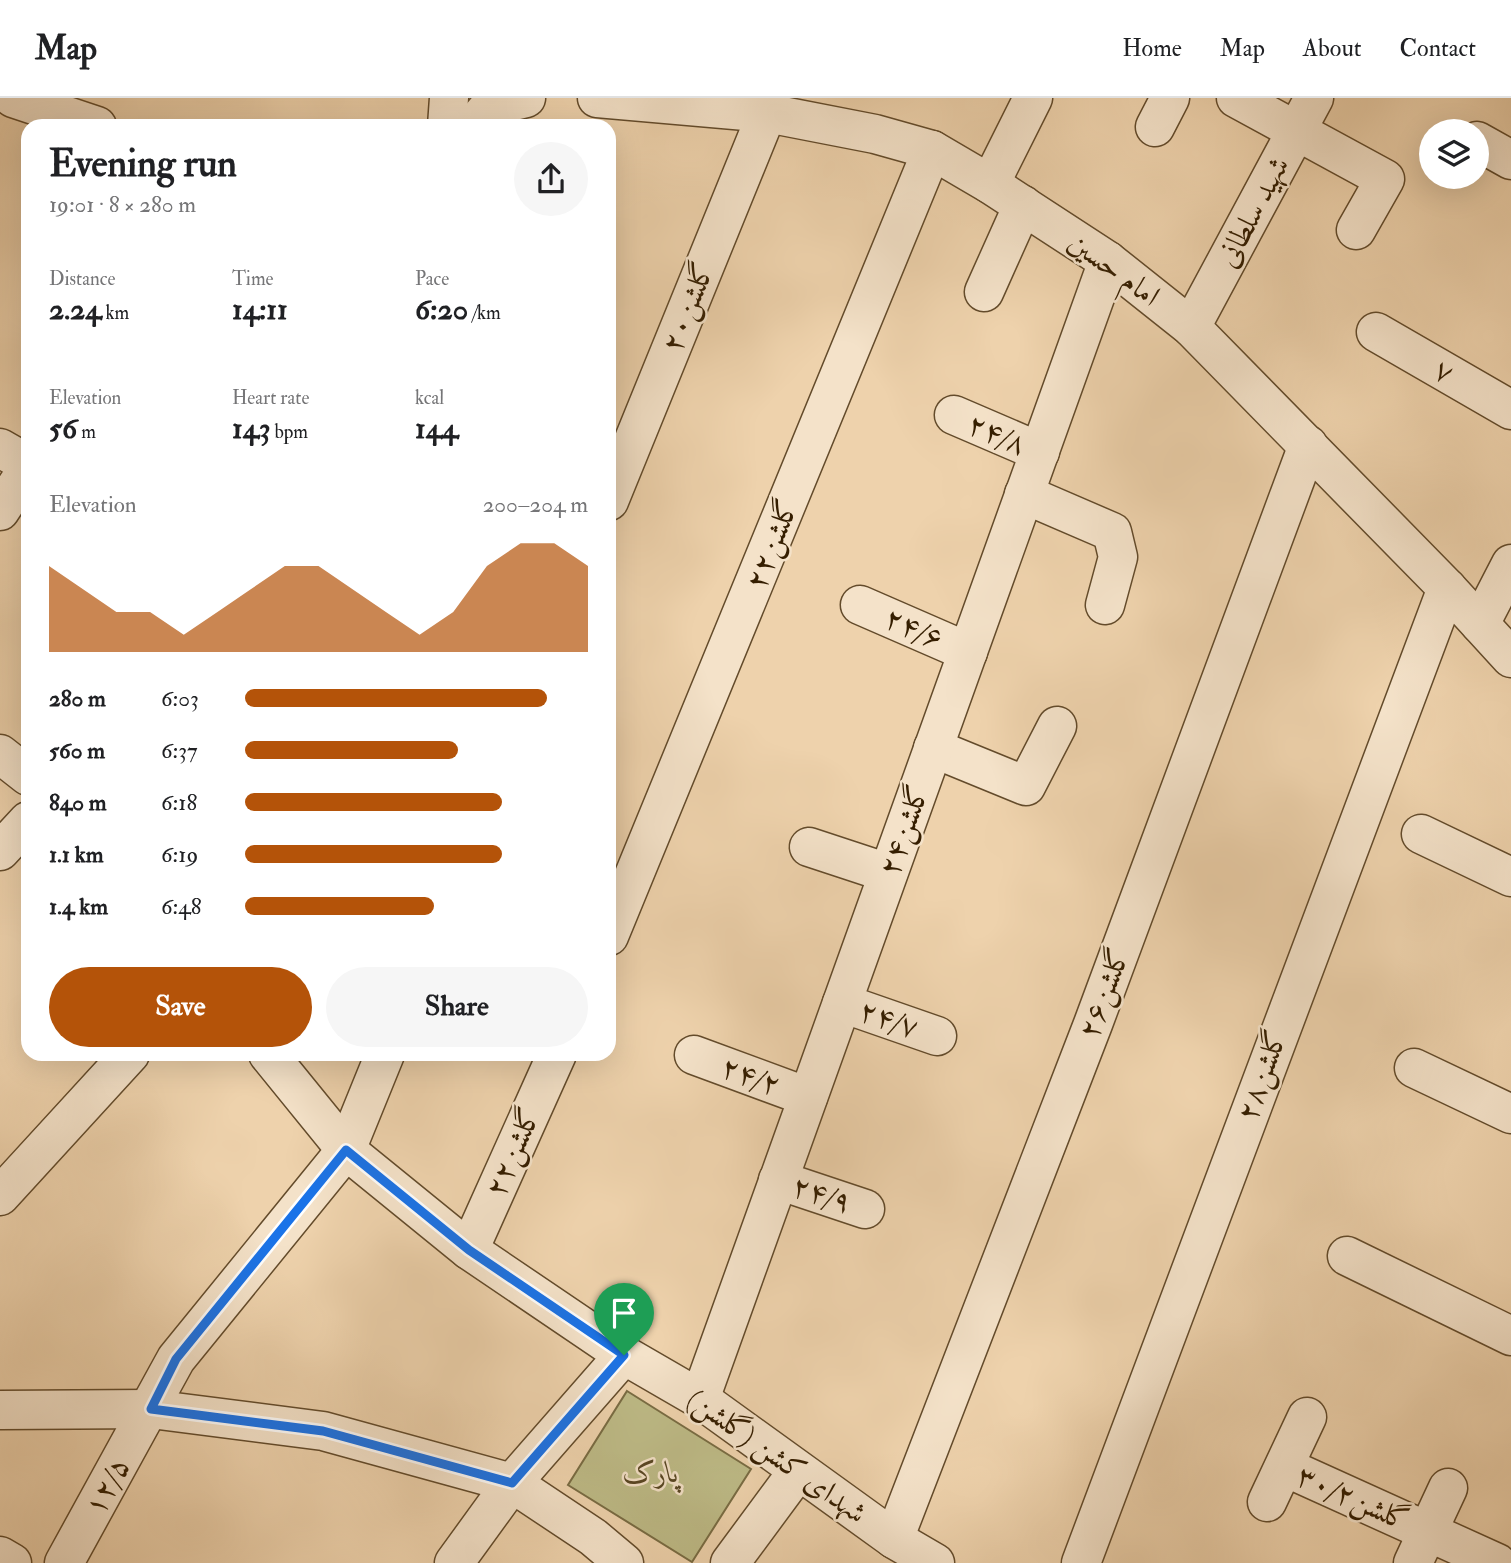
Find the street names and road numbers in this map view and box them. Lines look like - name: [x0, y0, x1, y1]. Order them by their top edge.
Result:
- street label: شهید سلطانی: [1208, 150, 1298, 274]
- street label: امام حسین: [1057, 223, 1167, 320]
- street label: گلشن۲۰: [653, 257, 724, 358]
- street label: ۷: [1427, 351, 1461, 391]
- street label: ۲۴/۸: [962, 405, 1032, 463]
- street label: گلشن۲۲: [737, 494, 808, 595]
- street label: ۲۴/۶: [879, 599, 949, 657]
- street label: گلشن۲۴: [871, 780, 938, 881]
- street label: گلشن۲۶: [1070, 943, 1139, 1044]
- street label: ۲۴/۷: [854, 992, 924, 1046]
- street label: گلشن۲۸: [1229, 1025, 1296, 1126]
- street label: ۲۴/۲: [716, 1048, 786, 1104]
- street label: گلشن۲۲: [477, 1102, 550, 1203]
- street label: ۲۴/۹: [788, 1167, 856, 1221]
- street label: شهدای کشن (گلشن): [680, 1380, 874, 1532]
- street label: ۱۲/۵: [76, 1451, 138, 1521]
- street label: گلشن۳۰/۲: [1291, 1457, 1415, 1540]

